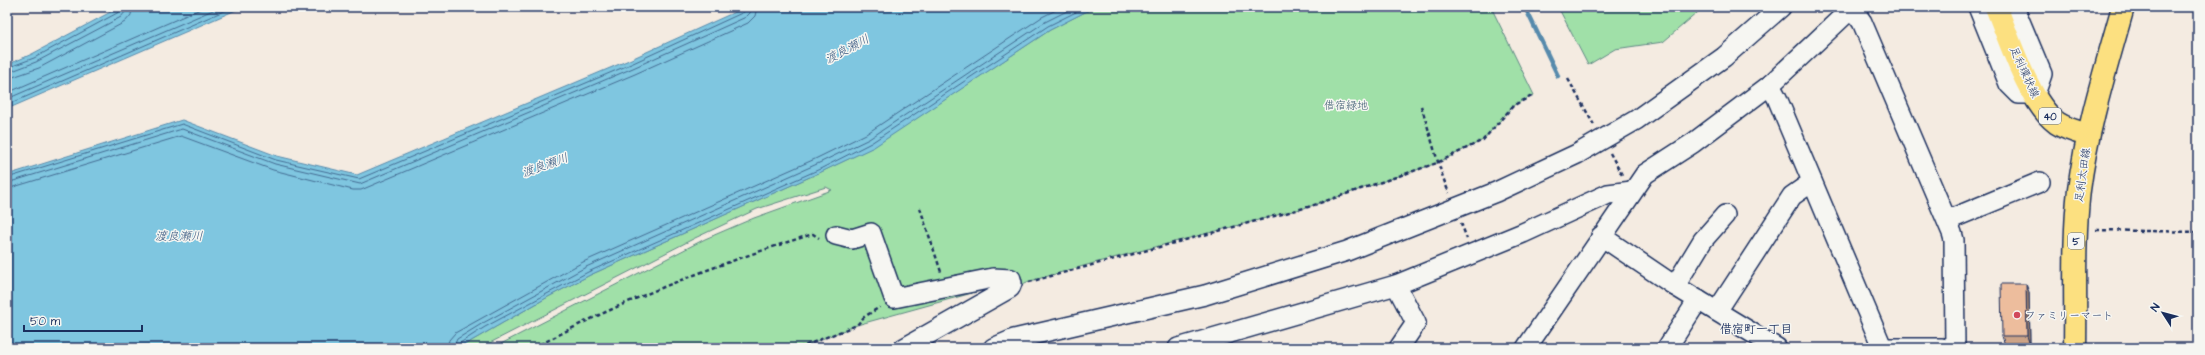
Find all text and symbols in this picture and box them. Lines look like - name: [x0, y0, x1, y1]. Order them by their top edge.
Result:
- water label: 渡良瀬川: [822, 31, 872, 68]
- street label: 足利環状線: [2006, 44, 2043, 100]
- park label: 借宿緑地: [1324, 98, 1368, 113]
- road number: 40: [2039, 108, 2061, 124]
- street label: 足利太田線: [2071, 147, 2094, 203]
- water label: 渡良瀬川: [520, 149, 571, 182]
- water label: 渡良瀬川: [155, 228, 203, 245]
- road number: 5: [2068, 233, 2084, 249]
- north arrow: [2143, 293, 2183, 333]
- text: N: [2147, 300, 2163, 315]
- scale bar: [24, 307, 142, 333]
- place label: ファミリーマート: [2025, 308, 2113, 323]
- marker: ファミリーマート: [2012, 310, 2022, 320]
- text: 50 m: [30, 313, 61, 330]
- district label: 借宿町一丁目: [1720, 321, 1792, 338]

